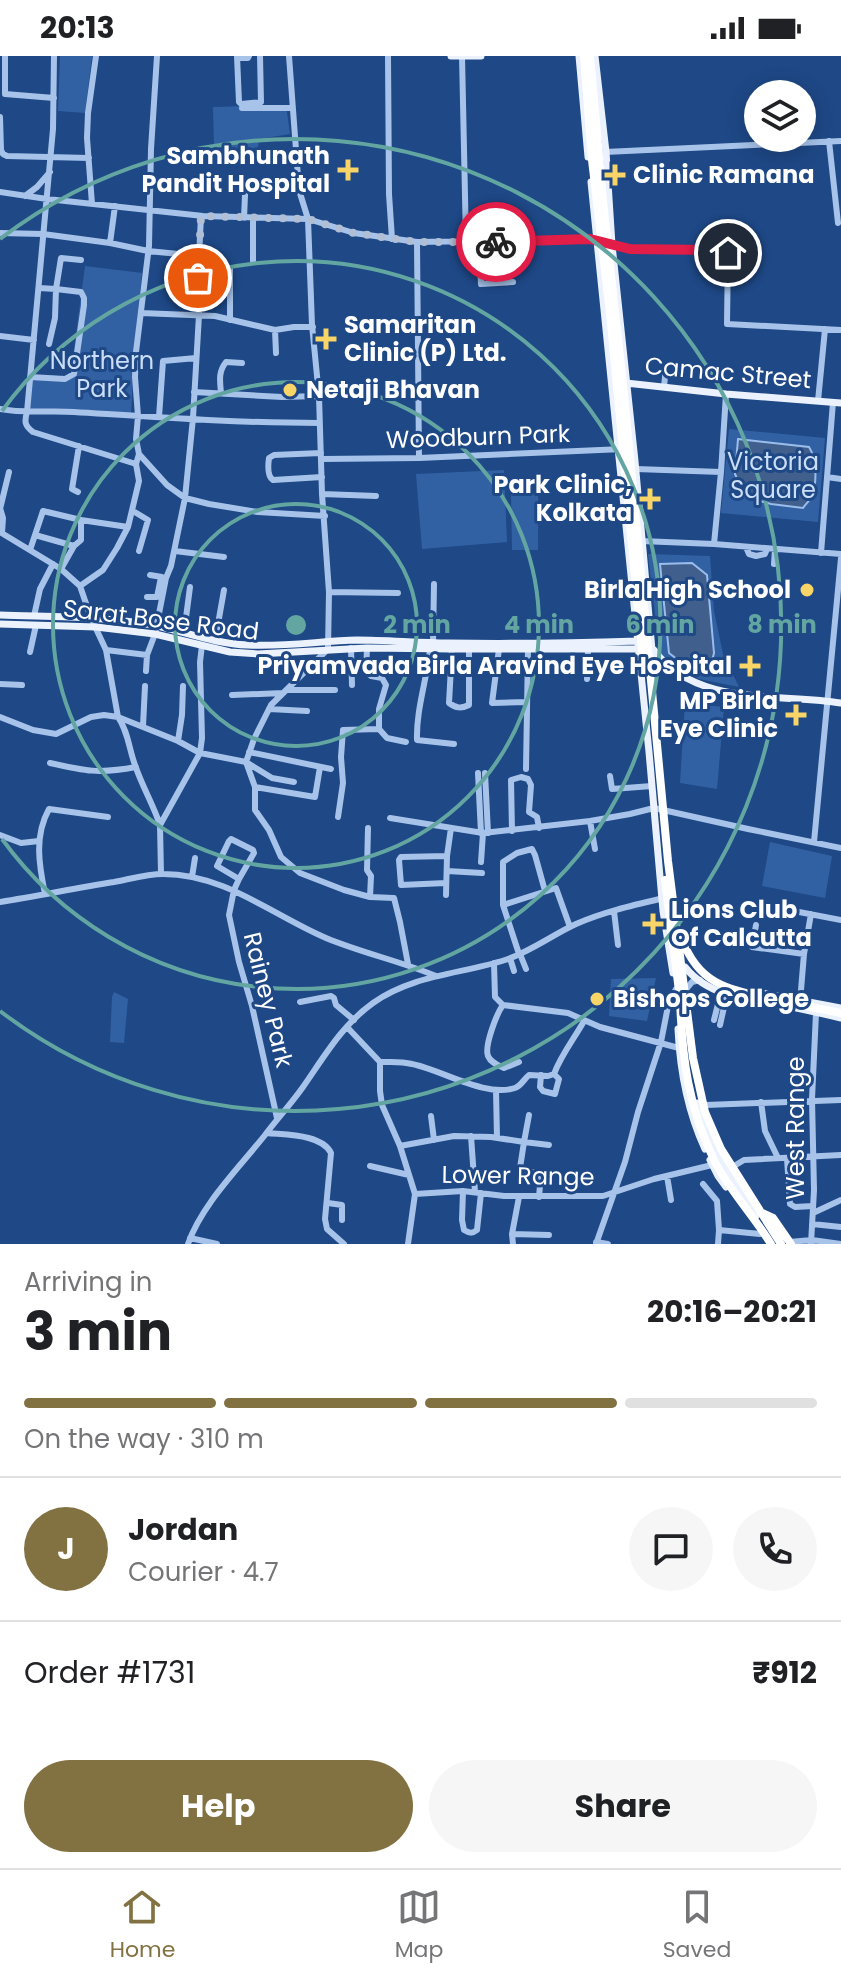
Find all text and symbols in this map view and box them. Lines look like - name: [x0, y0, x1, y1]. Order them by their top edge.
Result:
- text: 20:13: [40, 6, 115, 49]
- map controls: [744, 80, 816, 152]
- button: layers: [744, 80, 816, 152]
- place label: Sambhunath Pandit Hospital: [142, 139, 330, 200]
- place label: Clinic Ramana: [633, 158, 814, 191]
- marker: Sambhunath Pandit Hospital: [337, 159, 359, 181]
- marker: Clinic Ramana: [604, 164, 626, 186]
- courier: [456, 202, 536, 282]
- pin: [694, 219, 762, 287]
- icon: bike: [474, 220, 518, 264]
- icon: home: [706, 231, 750, 275]
- pin: [164, 244, 232, 312]
- icon: bag: [176, 256, 220, 300]
- place label: Samaritan Clinic (P) Ltd.: [344, 308, 507, 369]
- marker: Samaritan Clinic (P) Ltd.: [315, 328, 337, 350]
- park label: Northern Park: [50, 344, 154, 405]
- street label: Camac Street: [643, 349, 813, 396]
- place label: Netaji Bhavan: [306, 373, 480, 406]
- marker: Netaji Bhavan: [281, 381, 299, 399]
- street label: Woodburn Park: [385, 417, 571, 456]
- park label: Victoria Square: [727, 445, 819, 506]
- place label: Park Clinic, Kolkata: [493, 468, 632, 529]
- marker: Park Clinic, Kolkata: [639, 488, 661, 510]
- place label: Birla High School: [584, 573, 791, 606]
- marker: Birla High School: [798, 581, 816, 599]
- street label: Sarat Bose Road: [61, 591, 261, 648]
- text: 2 min: [383, 608, 451, 641]
- text: 4 min: [504, 608, 574, 641]
- text: 6 min: [625, 608, 695, 641]
- text: 8 min: [747, 608, 817, 641]
- centre of rings: [282, 611, 310, 639]
- place label: Priyamvada Birla Aravind Eye Hospital: [257, 649, 732, 682]
- marker: Priyamvada Birla Aravind Eye Hospital: [739, 655, 761, 677]
- place label: MP Birla Eye Clinic: [660, 684, 778, 745]
- marker: MP Birla Eye Clinic: [785, 704, 807, 726]
- place label: Lions Club Of Calcutta: [671, 893, 812, 954]
- marker: Lions Club Of Calcutta: [642, 913, 664, 935]
- street label: Rainey Park: [236, 929, 301, 1072]
- place label: Bishops College: [613, 982, 809, 1015]
- marker: Bishops College: [588, 990, 606, 1008]
- street label: West Range: [779, 1056, 812, 1200]
- street label: Lower Range: [441, 1158, 595, 1193]
- text: Arriving in: [24, 1264, 153, 1300]
- text: 20:16–20:21: [647, 1290, 817, 1333]
- text: 3 min: [24, 1295, 172, 1368]
- text: On the way · 310 m: [24, 1421, 264, 1457]
- button: chat: [629, 1507, 713, 1591]
- button: phone: [733, 1507, 817, 1591]
- text: Jordan: [128, 1508, 238, 1551]
- text: J: [57, 1527, 75, 1570]
- text: Courier · 4.7: [128, 1554, 279, 1590]
- text: Order #1731: [24, 1651, 195, 1694]
- text: ₹912: [752, 1651, 817, 1694]
- button: Help: [24, 1760, 413, 1852]
- button: Share: [429, 1760, 817, 1852]
- tab: Home: [110, 1885, 175, 1966]
- tab: Map: [395, 1885, 443, 1966]
- tab: Saved: [663, 1885, 731, 1966]

